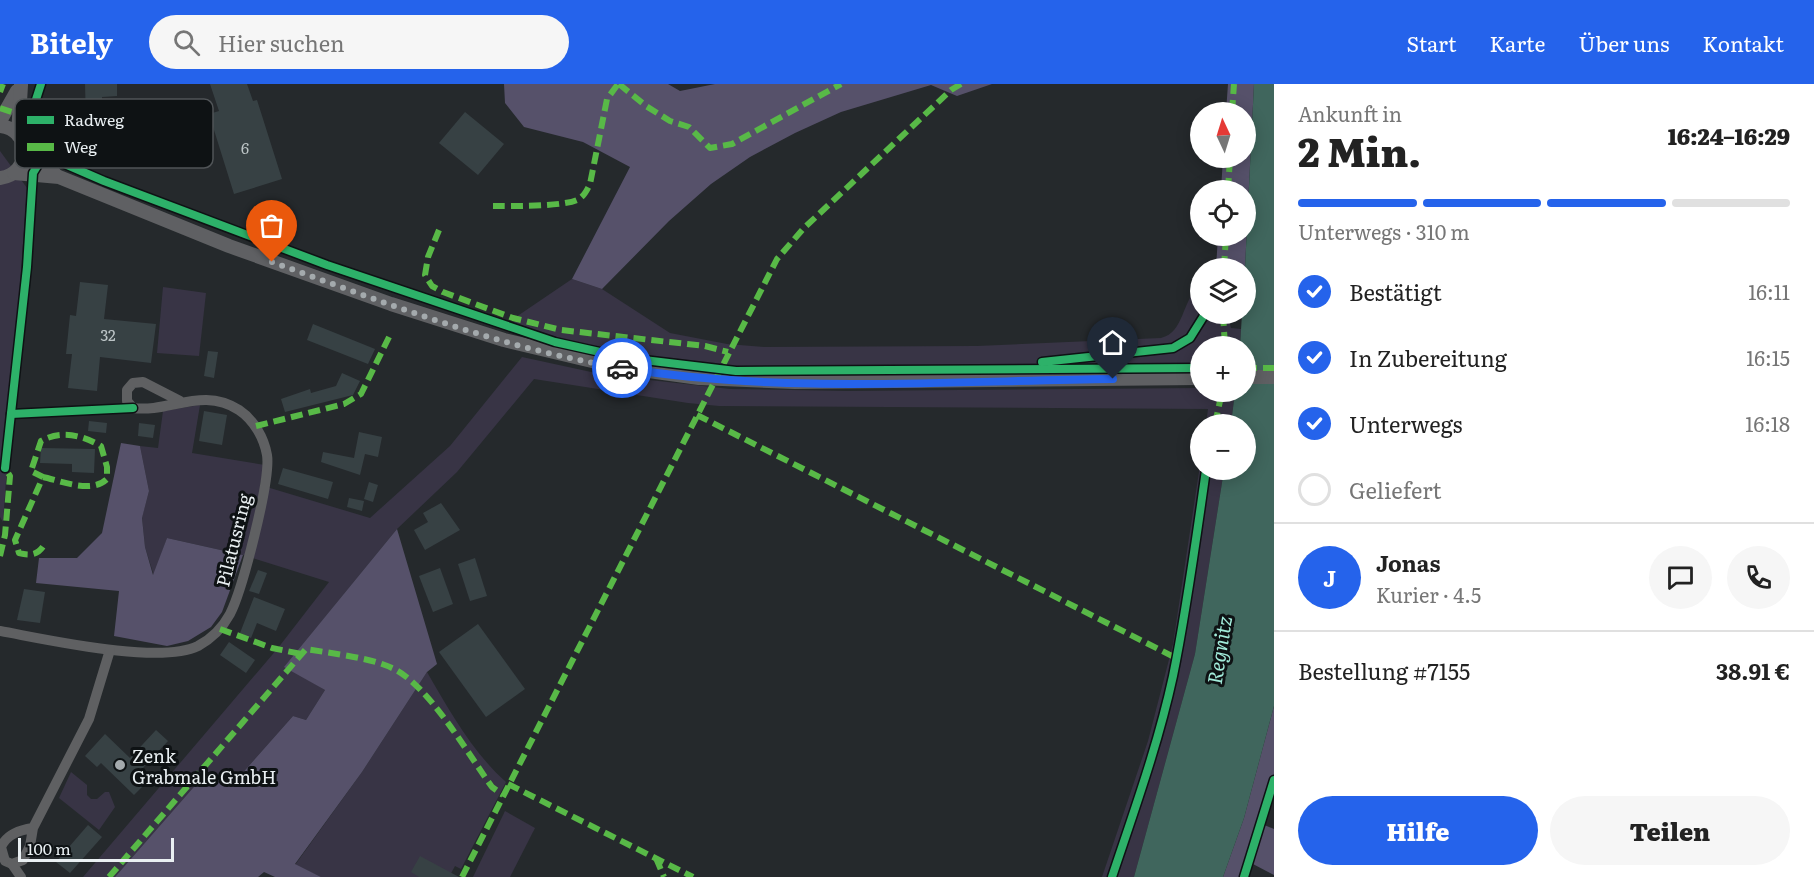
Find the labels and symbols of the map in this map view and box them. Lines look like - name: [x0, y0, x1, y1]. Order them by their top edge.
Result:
- legend: [15, 99, 213, 168]
- north arrow: [1190, 102, 1256, 168]
- text: Radweg: [64, 107, 124, 131]
- text: Weg: [64, 134, 97, 158]
- house number: 6: [241, 136, 249, 159]
- pin: [246, 200, 297, 262]
- pin: [1087, 317, 1138, 379]
- house number: 32: [100, 323, 116, 346]
- courier: [592, 338, 652, 398]
- street label: Pilatusring: [208, 490, 258, 589]
- water label: Regnitz: [1198, 613, 1238, 686]
- place label: Zenk Grabmale GmbH: [132, 742, 276, 790]
- marker: Zenk Grabmale GmbH: [113, 758, 127, 772]
- scale bar: [18, 835, 174, 862]

